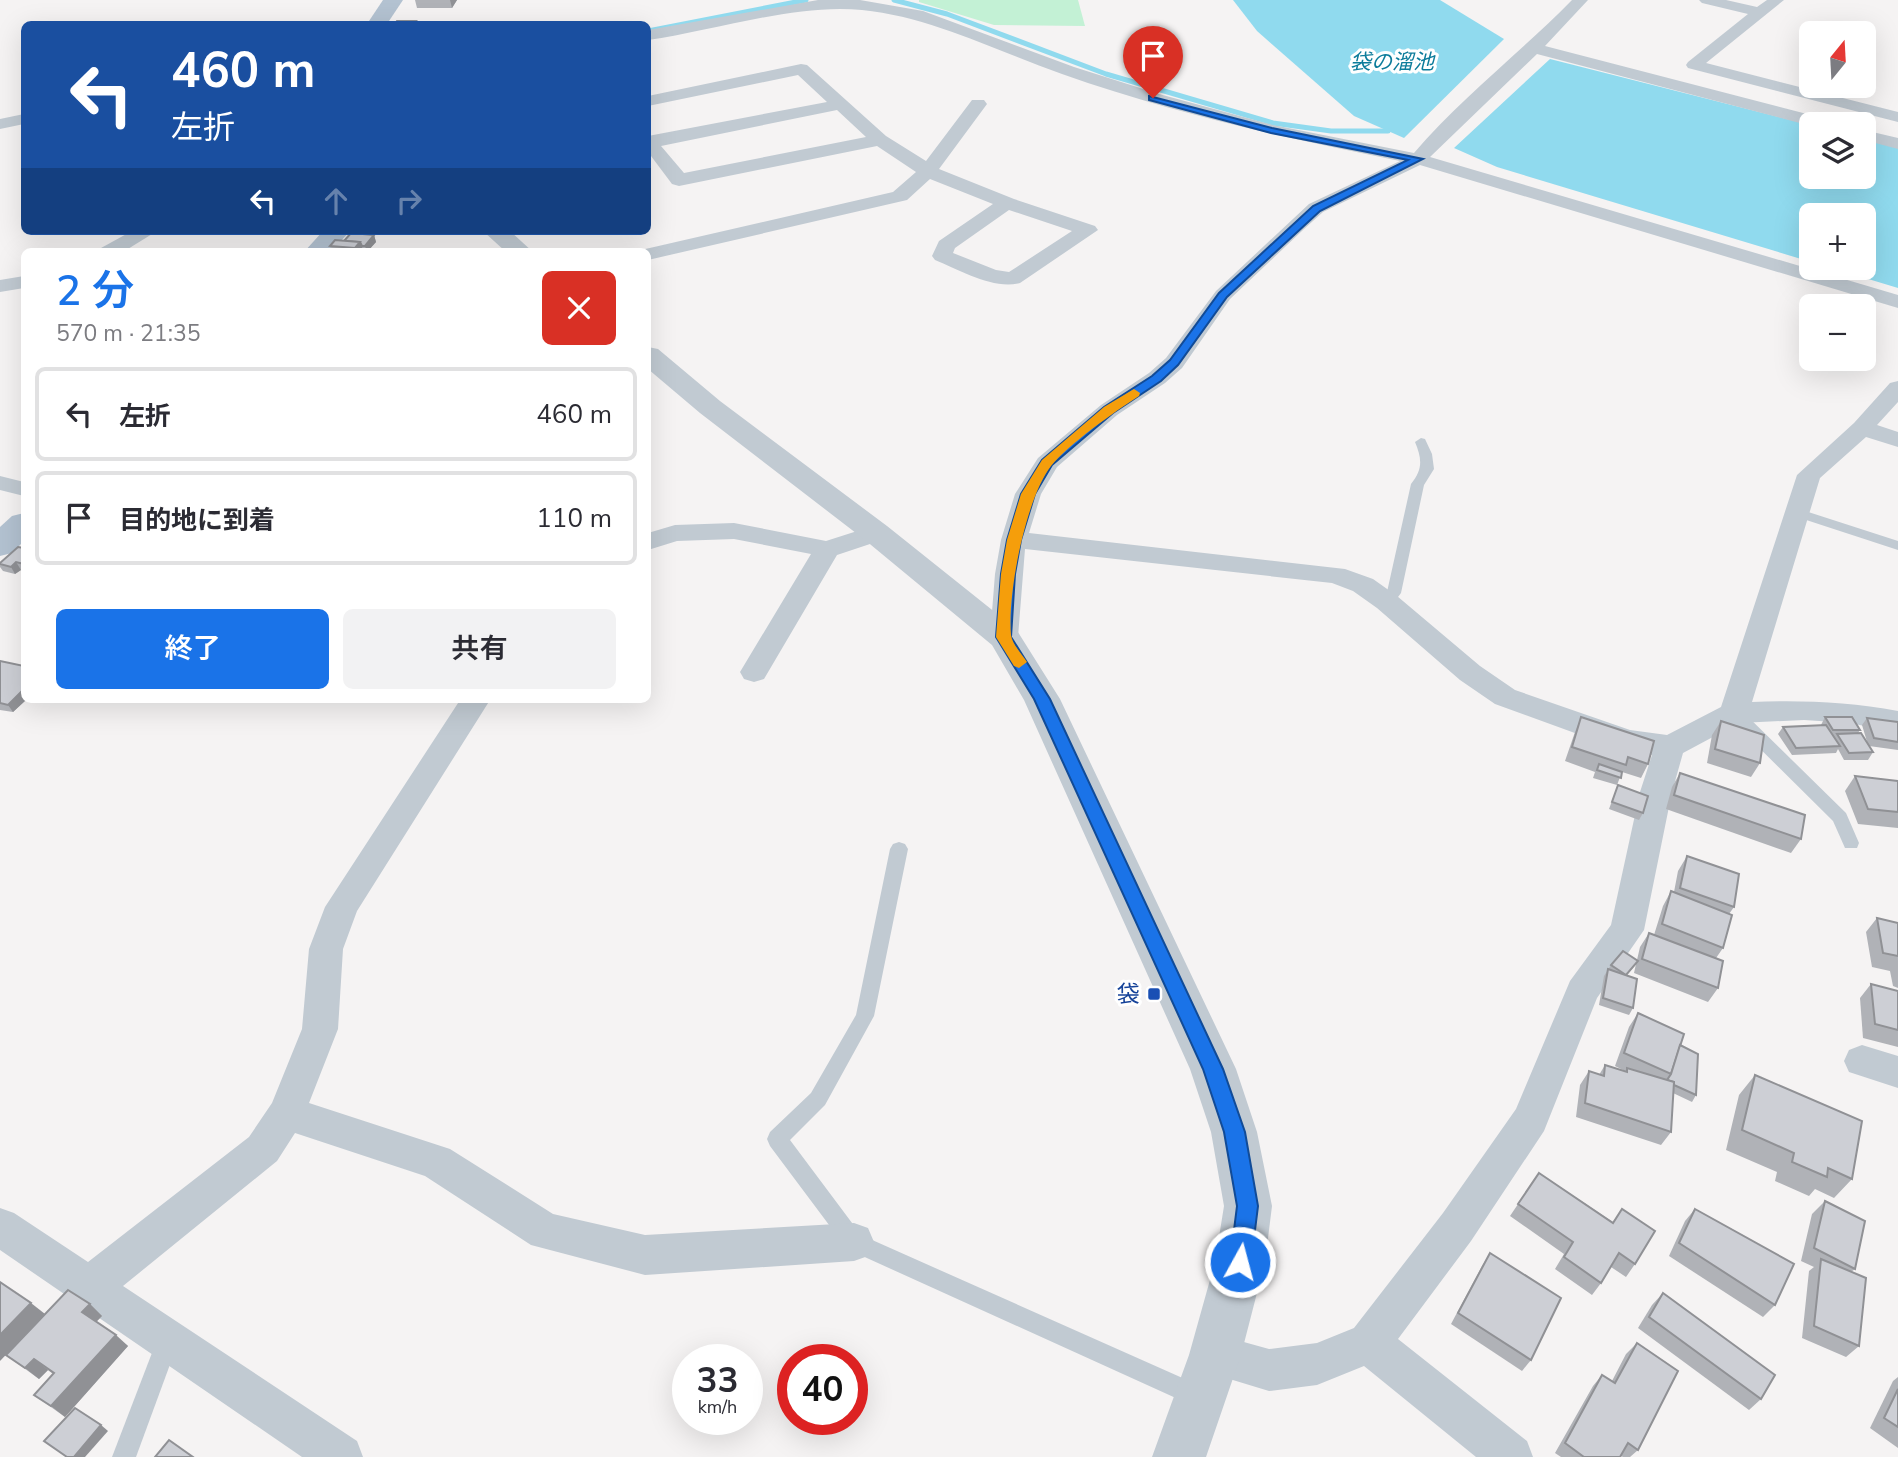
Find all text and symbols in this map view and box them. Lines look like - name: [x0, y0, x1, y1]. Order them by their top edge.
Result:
- north arrow: [1799, 21, 1876, 98]
- map controls: [1799, 21, 1876, 371]
- pin: [1123, 26, 1183, 98]
- text: 460 m: [171, 37, 315, 104]
- icon: arrive: [1134, 37, 1172, 75]
- water label: 袋の溜池: [1350, 48, 1436, 76]
- icon: left: [56, 49, 147, 140]
- text: 左折: [171, 106, 235, 149]
- button: layers: [1799, 112, 1876, 189]
- icon: left: [244, 182, 282, 220]
- icon: ahead: [317, 182, 355, 220]
- icon: right: [390, 182, 428, 220]
- button: +: [1799, 203, 1876, 280]
- text: 2 分: [56, 263, 134, 320]
- button: close: [542, 271, 616, 345]
- button: −: [1799, 294, 1876, 371]
- text: 570 m · 21:35: [56, 318, 201, 349]
- icon: left: [60, 395, 98, 433]
- text: 460 m: [536, 397, 612, 432]
- text: 左折: [119, 399, 171, 434]
- icon: arrive: [60, 499, 98, 537]
- text: 110 m: [536, 501, 612, 536]
- text: 目的地に到着: [119, 503, 275, 538]
- button: 終了: [56, 609, 329, 689]
- button: 共有: [343, 609, 616, 689]
- place label: 袋: [1117, 979, 1140, 1010]
- marker: 袋: [1146, 986, 1162, 1002]
- position arrow: [1203, 1225, 1277, 1299]
- speed limit sign: 40: [777, 1344, 868, 1435]
- text: 33: [696, 1357, 739, 1404]
- text: km/h: [698, 1395, 737, 1419]

